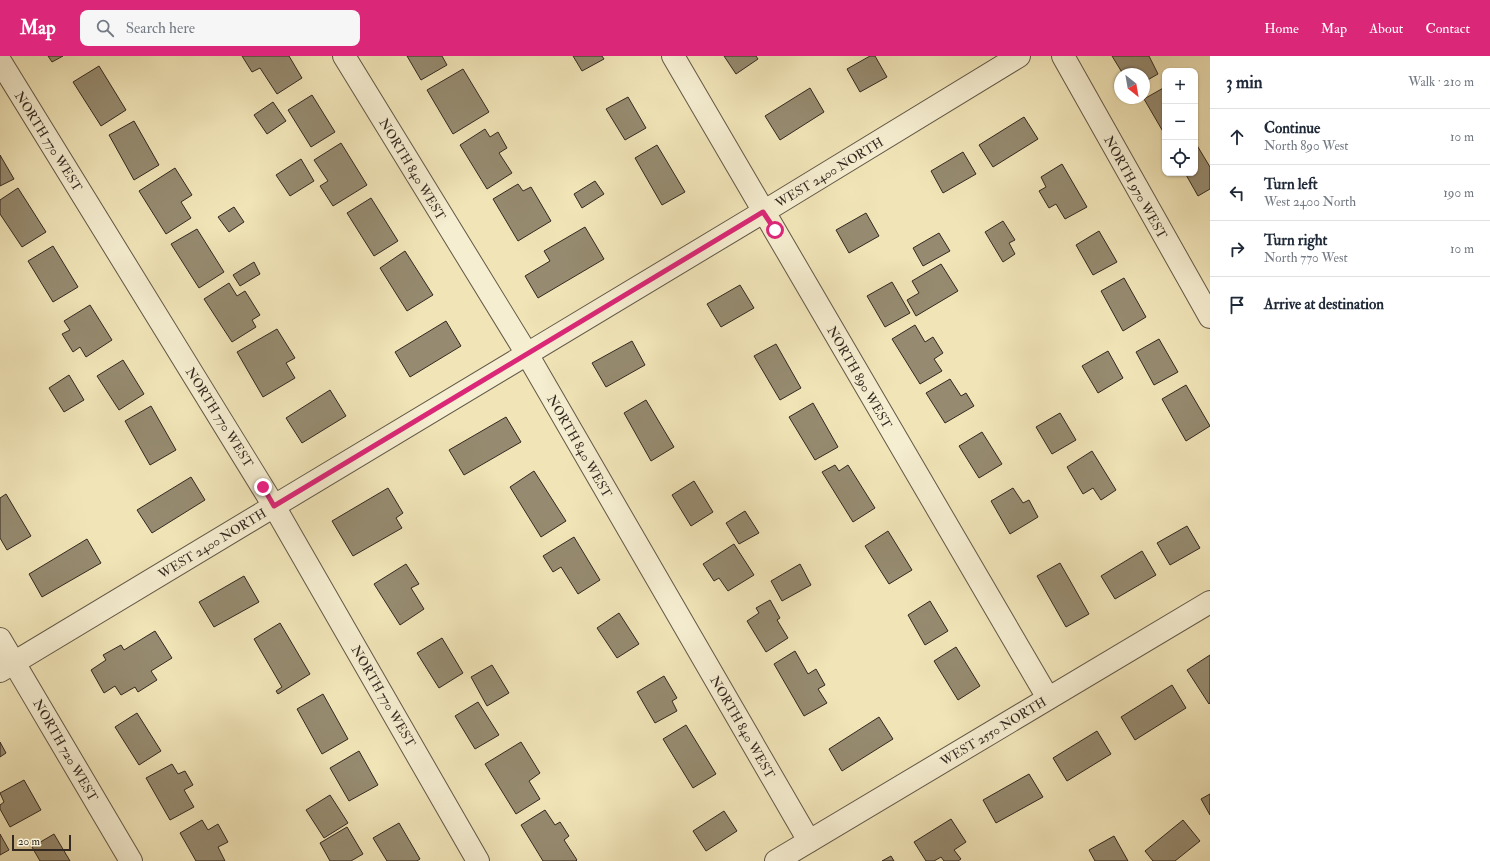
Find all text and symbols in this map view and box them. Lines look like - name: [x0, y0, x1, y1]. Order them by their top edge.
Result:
- search box: [80, 10, 360, 46]
- text: Map: [20, 16, 56, 40]
- icon: search: [94, 17, 116, 39]
- text: Search here: [126, 19, 195, 38]
- text: Home: [1264, 20, 1299, 37]
- text: Map: [1321, 20, 1347, 37]
- text: About: [1369, 20, 1403, 37]
- text: Contact: [1425, 20, 1470, 37]
- north arrow: [1114, 68, 1150, 104]
- map controls: [1162, 68, 1198, 176]
- button: +: [1162, 68, 1198, 104]
- text: 3 min: [1226, 72, 1263, 93]
- text: Walk · 210 m: [1408, 74, 1474, 90]
- street label: NORTH 770 WEST: [11, 89, 86, 195]
- button: −: [1162, 104, 1198, 140]
- street label: NORTH 840 WEST: [375, 116, 449, 224]
- text: Continue: [1264, 119, 1320, 138]
- icon: ahead: [1226, 126, 1248, 148]
- text: 10 m: [1450, 129, 1474, 145]
- street label: NORTH 970 WEST: [1100, 133, 1170, 242]
- street label: WEST 2400 NORTH: [772, 134, 887, 212]
- text: North 890 West: [1264, 138, 1349, 154]
- button: locate: [1162, 140, 1198, 176]
- text: Turn left: [1264, 175, 1318, 194]
- icon: left: [1226, 182, 1248, 204]
- text: 190 m: [1443, 185, 1474, 201]
- text: West 2400 North: [1264, 194, 1356, 210]
- route start: [766, 221, 784, 239]
- text: Turn right: [1264, 231, 1327, 250]
- icon: right: [1226, 238, 1248, 260]
- text: 10 m: [1450, 241, 1474, 257]
- text: North 770 West: [1264, 250, 1348, 266]
- icon: arrive: [1226, 294, 1248, 316]
- text: Arrive at destination: [1264, 295, 1384, 314]
- street label: NORTH 890 WEST: [823, 323, 895, 432]
- street label: NORTH 770 WEST: [182, 365, 257, 471]
- street label: NORTH 840 WEST: [543, 392, 615, 501]
- route end: [254, 478, 272, 496]
- street label: WEST 2400 NORTH: [155, 505, 270, 583]
- street label: NORTH 770 WEST: [348, 643, 419, 750]
- street label: NORTH 840 WEST: [706, 673, 778, 782]
- street label: WEST 2550 NORTH: [937, 694, 1050, 770]
- street label: NORTH 720 WEST: [29, 697, 101, 805]
- scale bar: [12, 833, 71, 852]
- text: 20 m: [18, 835, 40, 848]

